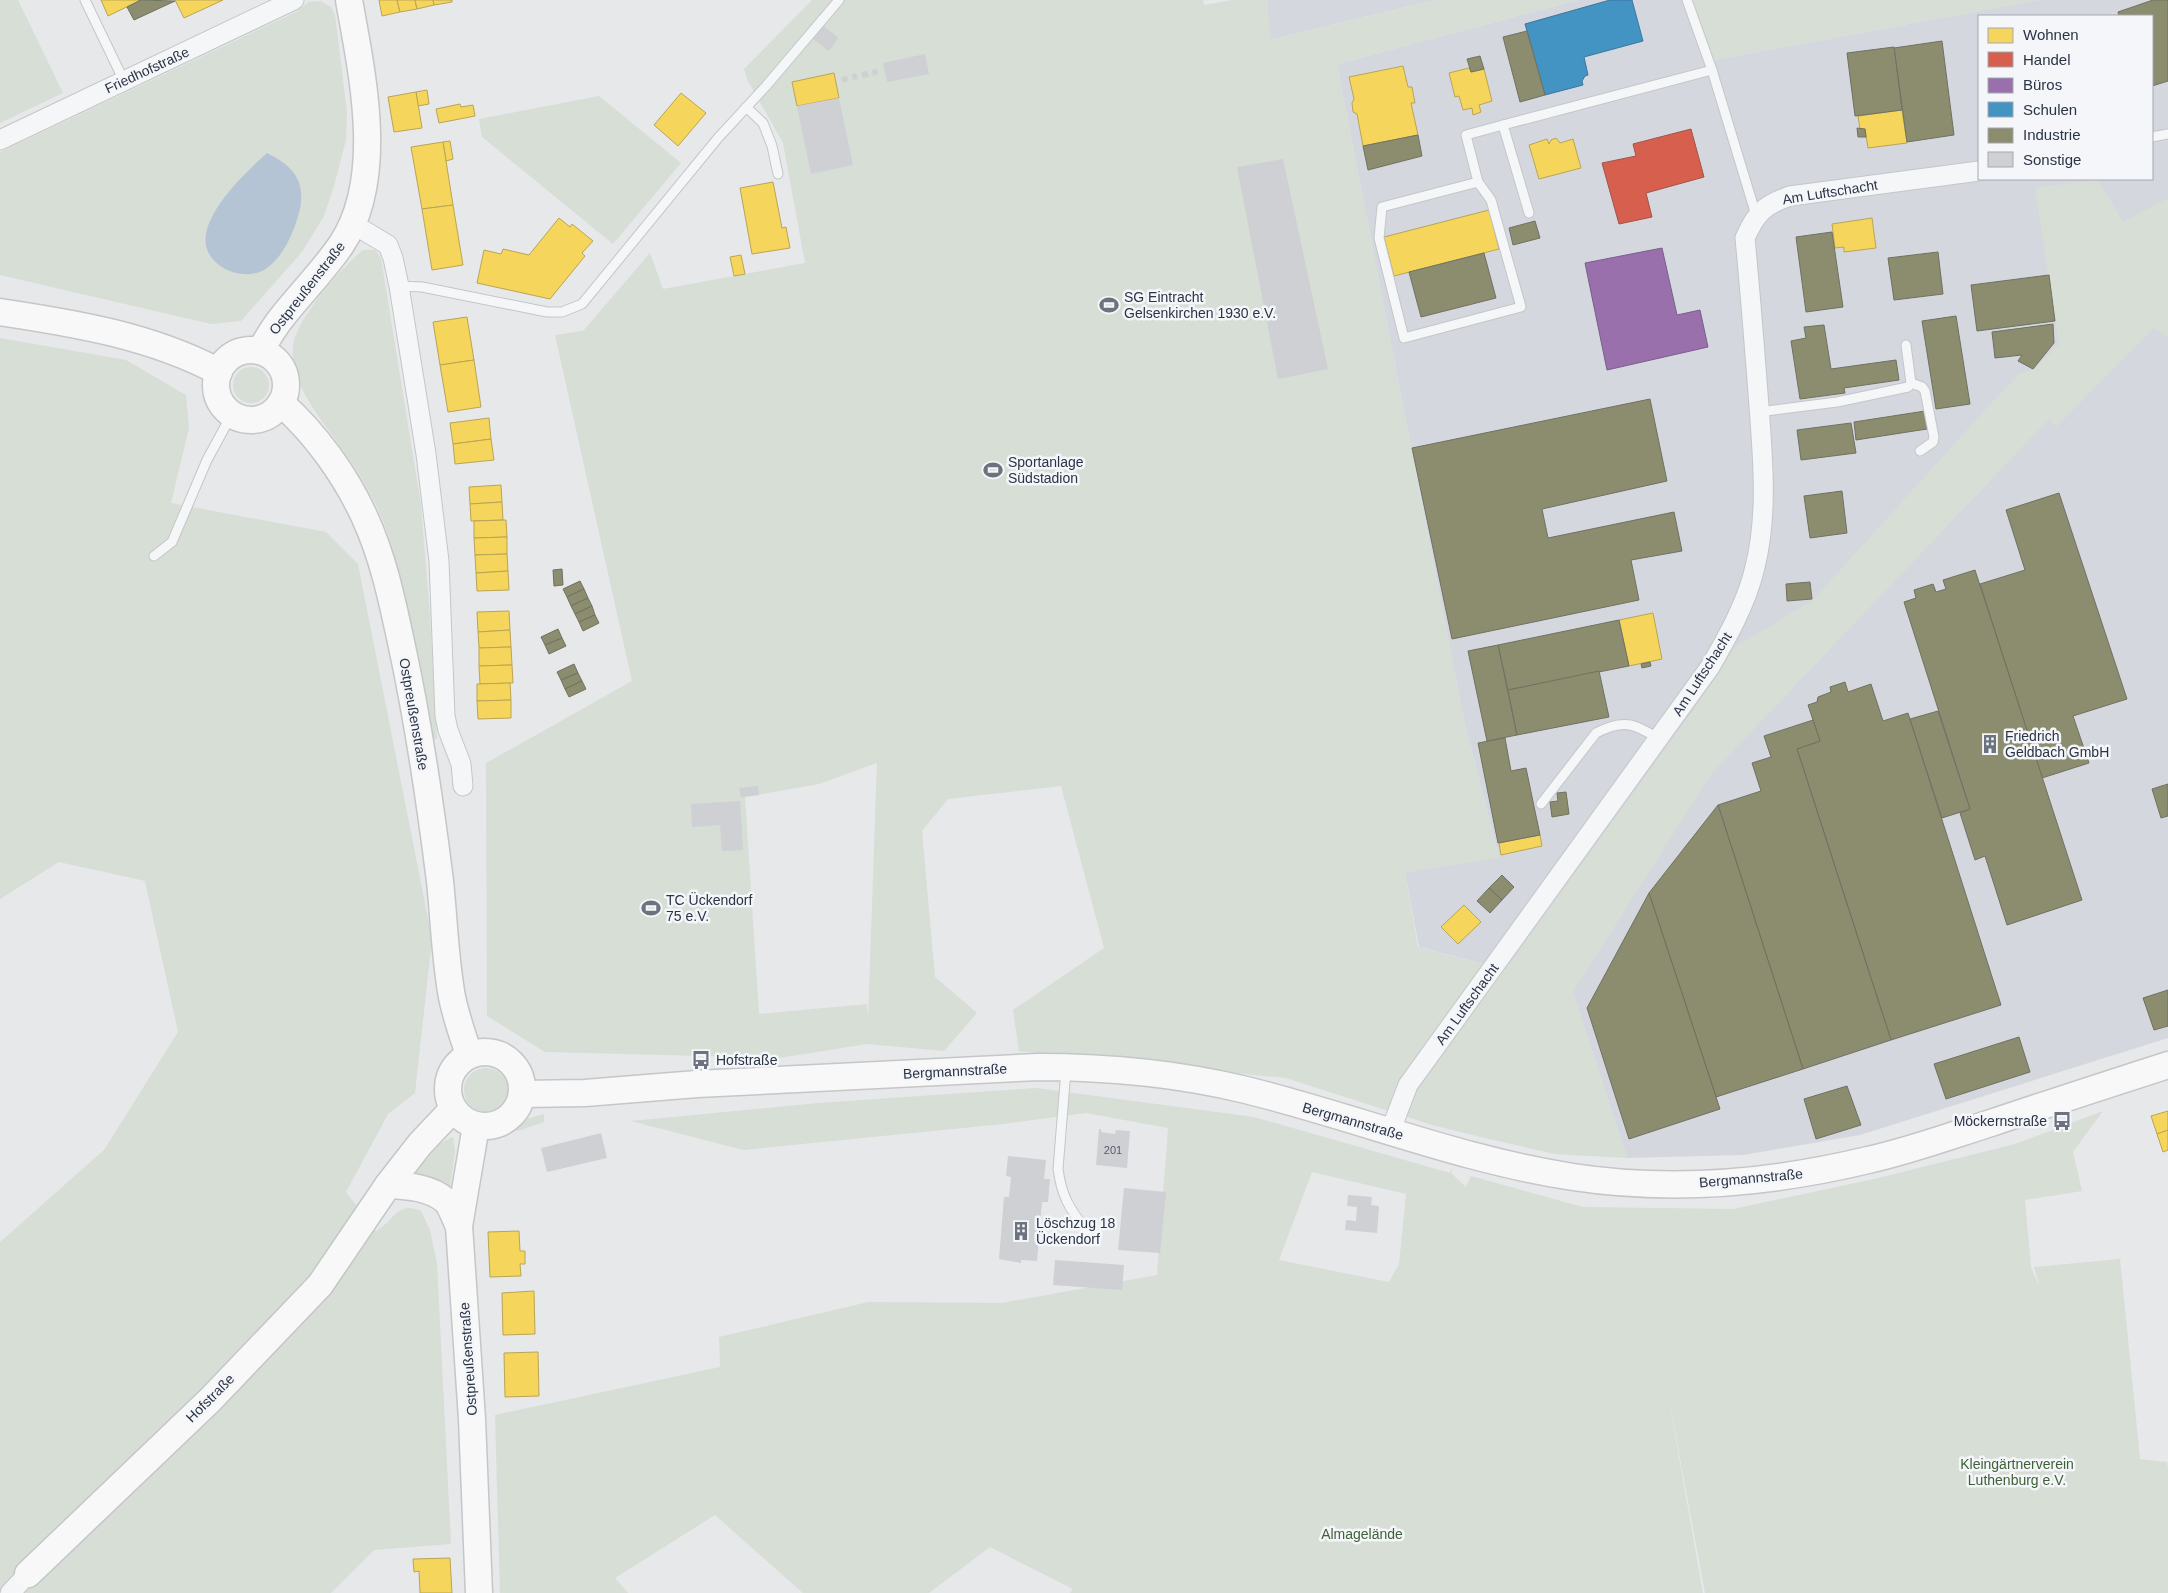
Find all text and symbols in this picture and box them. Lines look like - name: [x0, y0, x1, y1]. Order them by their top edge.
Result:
- legend: [1978, 15, 2153, 180]
- text: Wohnen: [2023, 26, 2079, 43]
- street label: Friedhofstraße: [102, 43, 192, 96]
- text: Handel: [2023, 51, 2071, 68]
- text: Büros: [2023, 76, 2062, 93]
- text: Schulen: [2023, 101, 2077, 118]
- text: Industrie: [2023, 126, 2081, 143]
- text: Sonstige: [2023, 151, 2081, 168]
- street label: Am Luftschacht: [1781, 177, 1879, 207]
- street label: Ostpreußenstraße: [266, 238, 348, 338]
- place label: SG Eintracht Gelsenkirchen 1930 e.V.: [1124, 289, 1276, 321]
- sports icon: SG Eintracht Gelsenkirchen 1930 e.V.: [1098, 294, 1120, 316]
- place label: Sportanlage Südstadion: [1008, 454, 1084, 486]
- sports icon: Sportanlage Südstadion: [982, 459, 1004, 481]
- street label: Am Luftschacht: [1669, 629, 1735, 719]
- street label: Ostpreußenstraße: [396, 657, 432, 772]
- place label: Friedrich Geldbach GmbH: [2005, 728, 2109, 760]
- building icon: Friedrich Geldbach GmbH: [1979, 733, 2001, 755]
- place label: TC Ückendorf 75 e.V.: [666, 891, 752, 924]
- sports icon: TC Ückendorf 75 e.V.: [640, 897, 662, 919]
- street label: Am Luftschacht: [1432, 960, 1502, 1048]
- bus stop icon: Hofstraße: [690, 1049, 712, 1071]
- place label: Hofstraße: [716, 1052, 778, 1068]
- street label: Bergmannstraße: [903, 1060, 1008, 1082]
- street label: Bergmannstraße: [1301, 1099, 1406, 1143]
- bus stop icon: Möckernstraße: [2051, 1110, 2073, 1132]
- place label: Möckernstraße: [1954, 1113, 2047, 1129]
- house number: 201: [1104, 1144, 1122, 1156]
- street label: Bergmannstraße: [1698, 1165, 1804, 1191]
- place label: Löschzug 18 Ückendorf: [1036, 1215, 1116, 1247]
- building icon: Löschzug 18 Ückendorf: [1010, 1220, 1032, 1242]
- street label: Ostpreußenstraße: [456, 1302, 480, 1416]
- street label: Hofstraße: [183, 1370, 238, 1425]
- park label: Kleingärtnerverein Luthenburg e.V.: [1960, 1456, 2074, 1488]
- park label: Almagelände: [1321, 1526, 1403, 1542]

